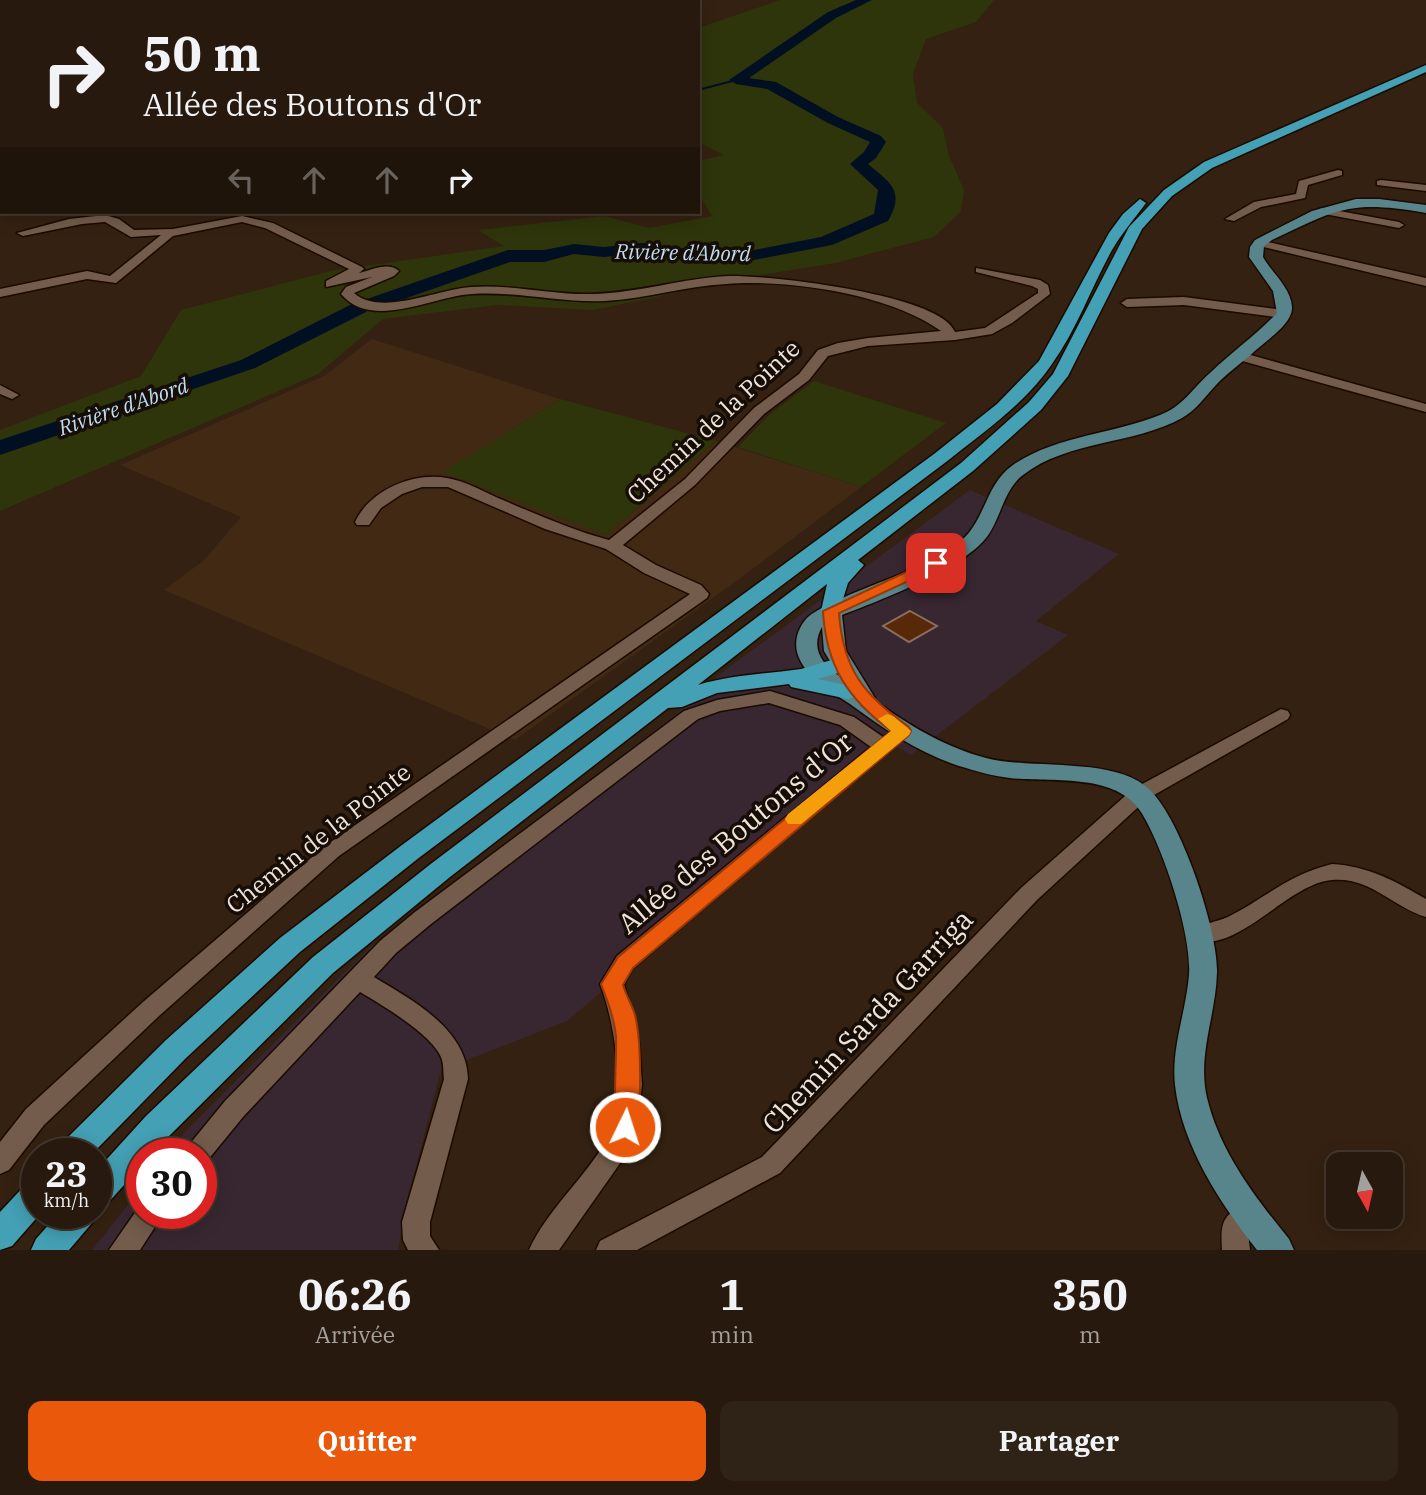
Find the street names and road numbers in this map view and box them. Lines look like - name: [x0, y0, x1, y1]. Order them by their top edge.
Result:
- street label: Chemin de la Pointe: [619, 332, 807, 510]
- street label: Allée des Boutons d'Or: [610, 722, 861, 941]
- street label: Chemin de la Pointe: [219, 756, 417, 920]
- street label: Chemin Sarda Garriga: [753, 901, 981, 1141]

